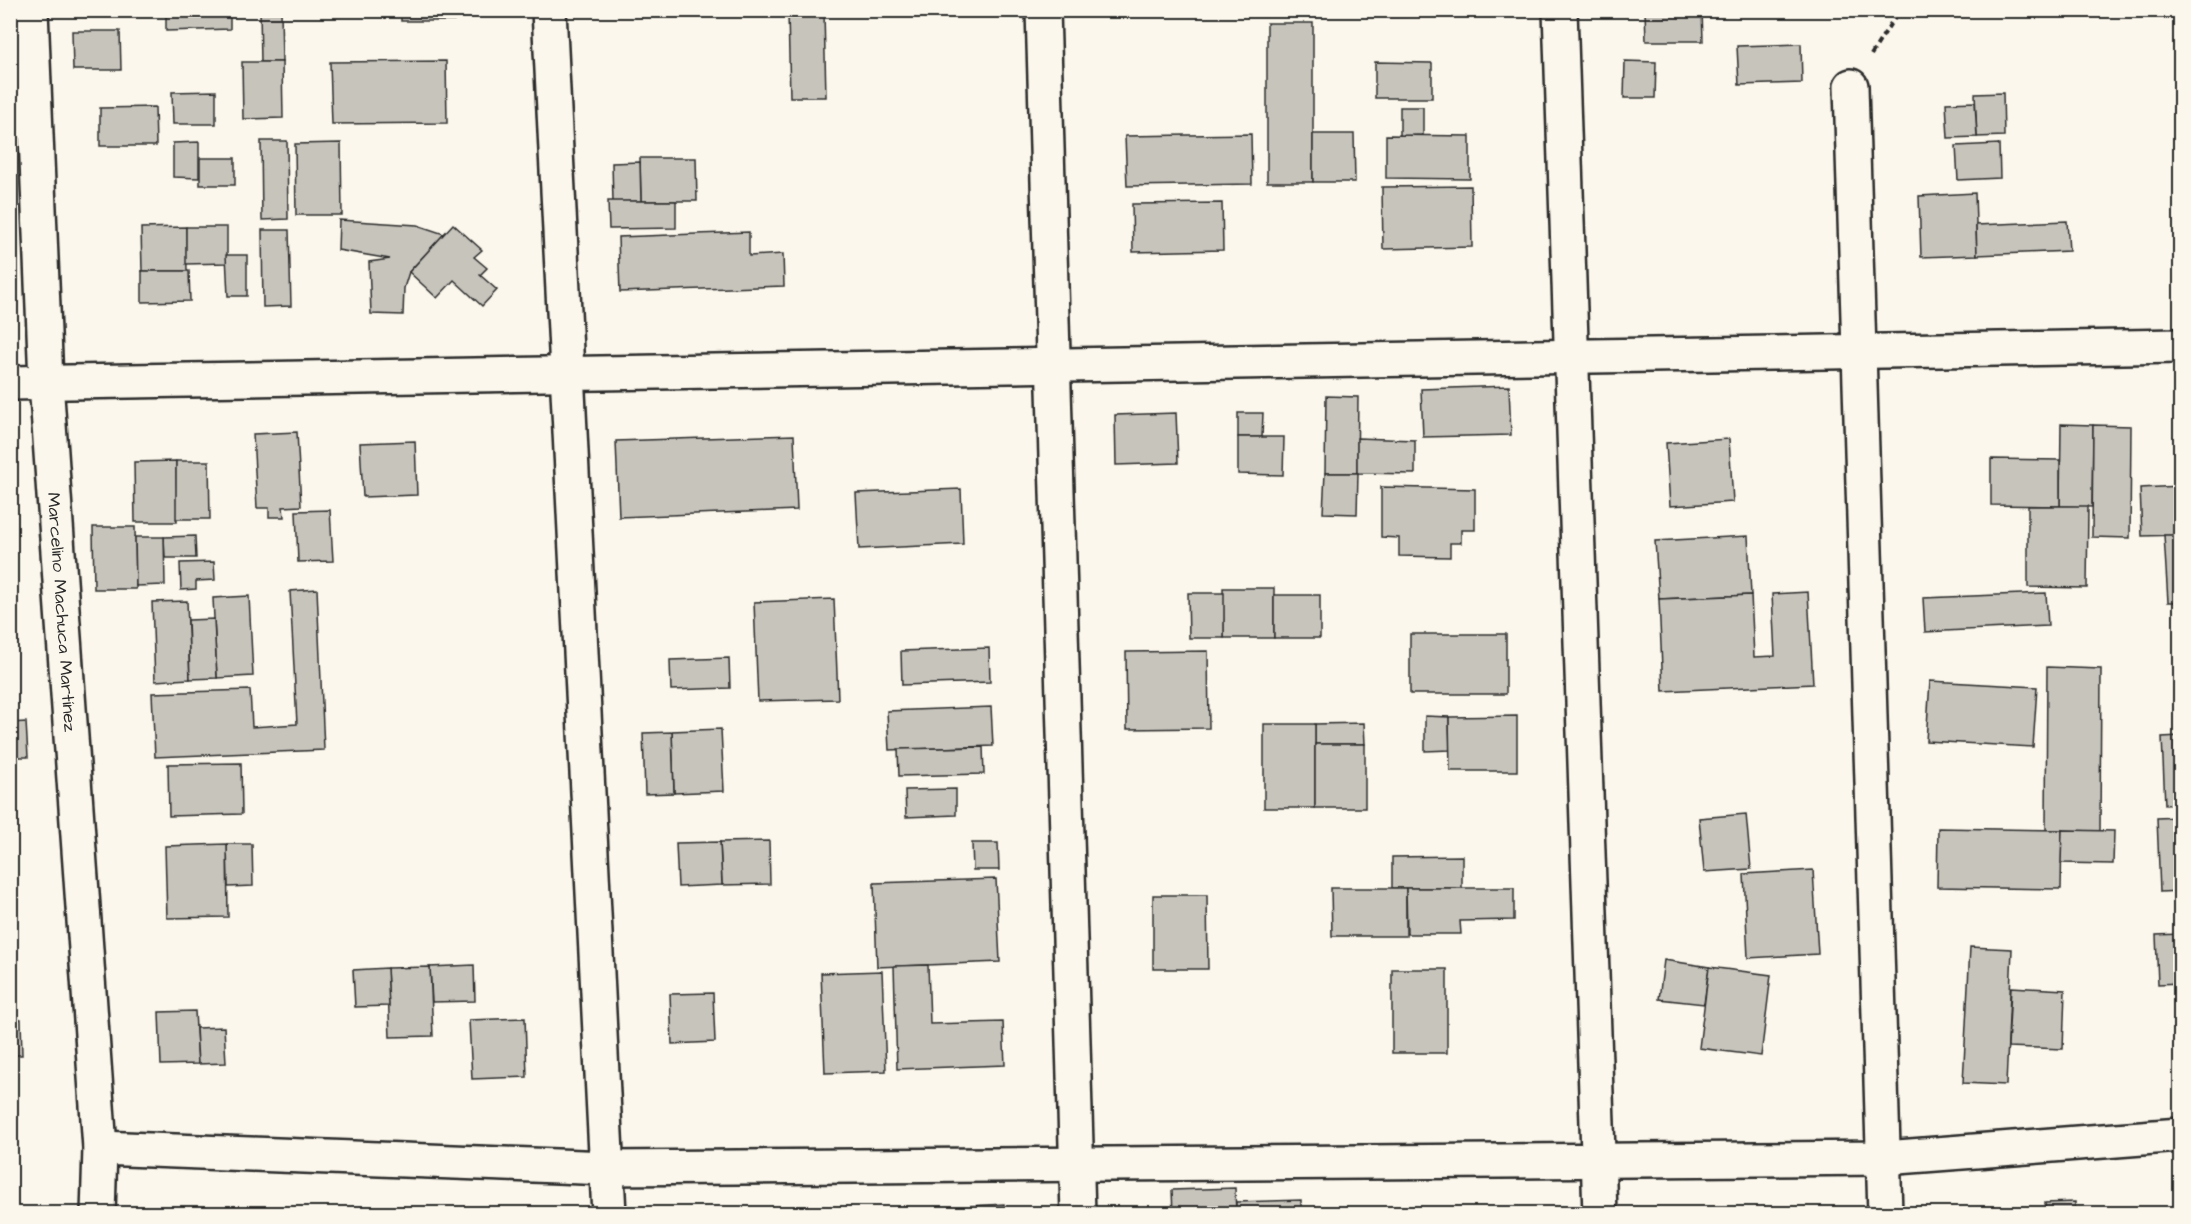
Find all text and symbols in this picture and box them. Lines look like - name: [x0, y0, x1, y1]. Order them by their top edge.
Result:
- street label: Marcelino Machuca Martínez: [41, 492, 83, 733]

